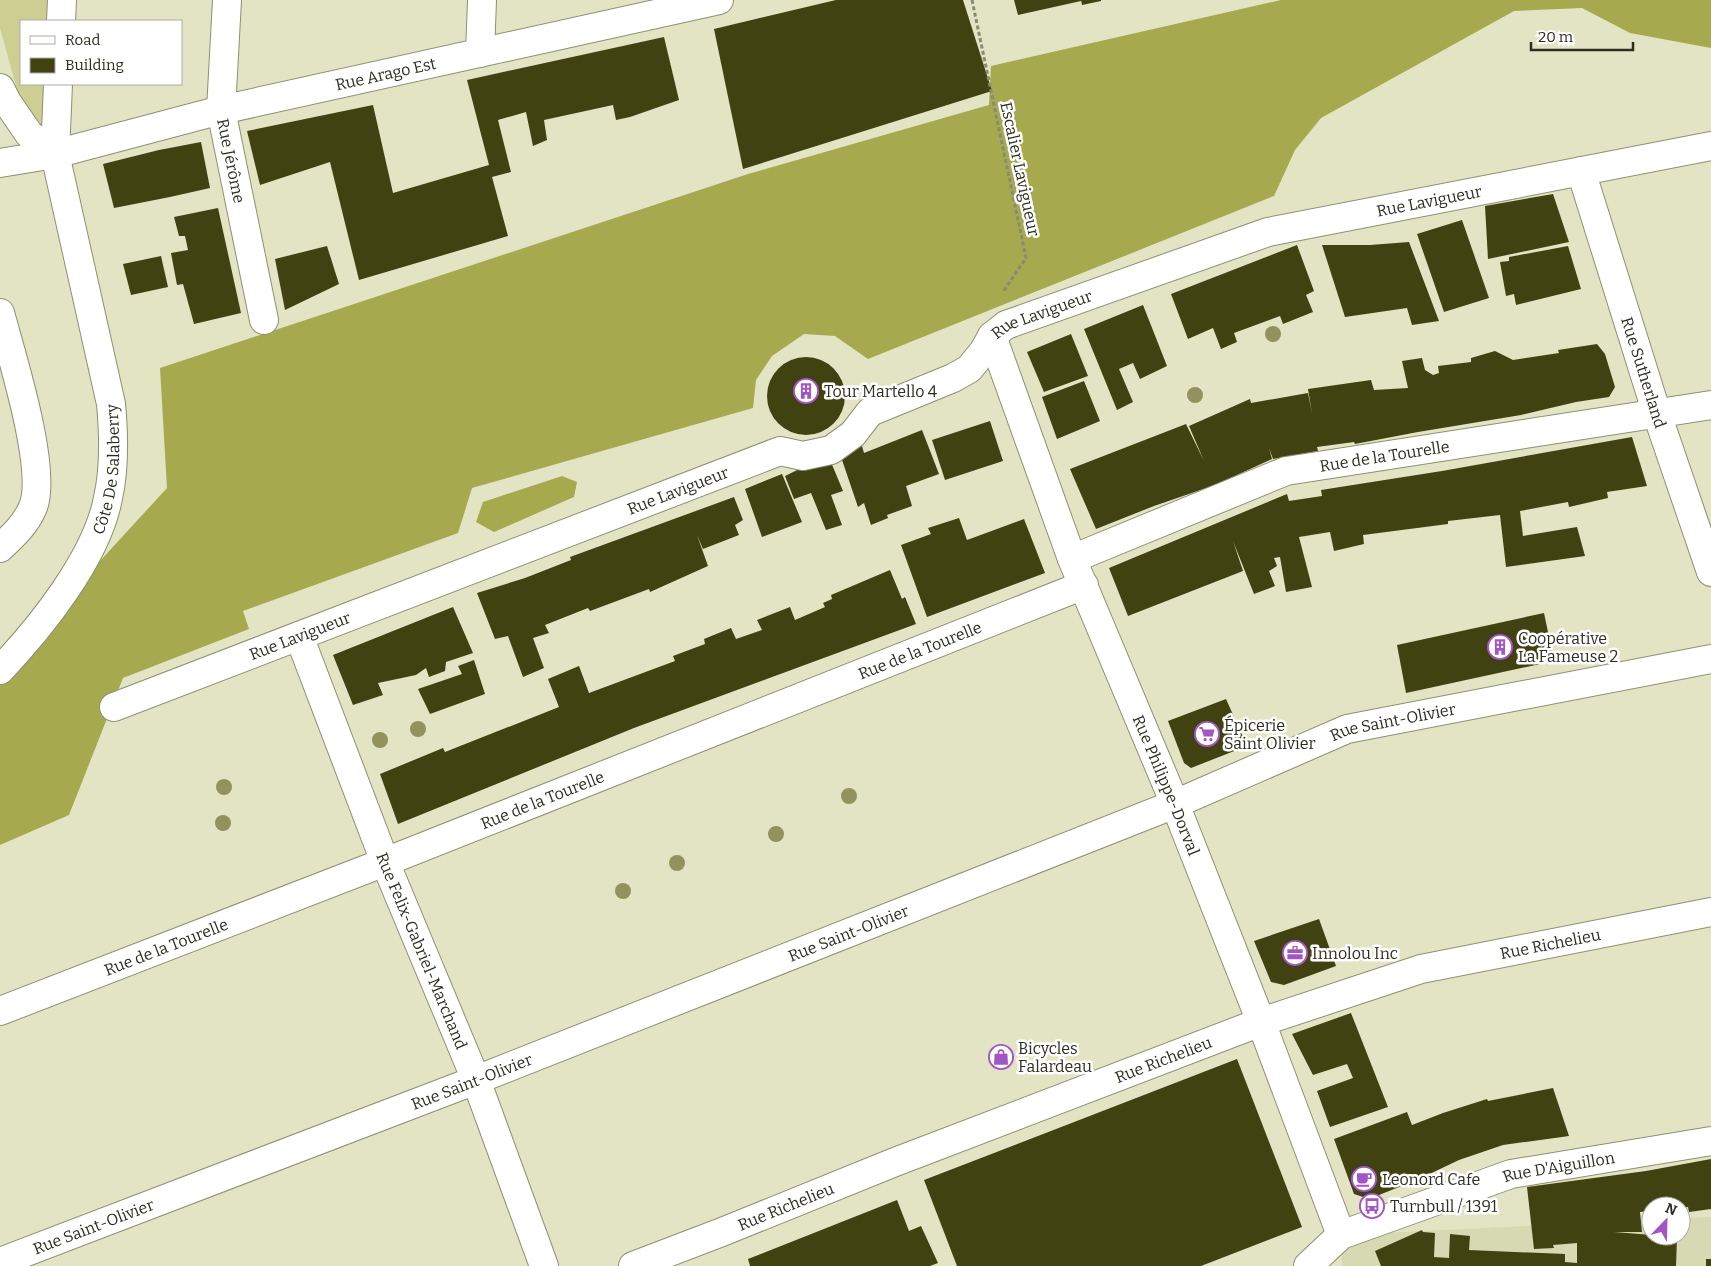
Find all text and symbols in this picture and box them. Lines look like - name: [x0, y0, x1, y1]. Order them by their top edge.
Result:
- legend: [20, 20, 182, 85]
- scale bar: [1531, 20, 1634, 52]
- text: 20 m: [1538, 28, 1574, 46]
- text: Road: [65, 31, 100, 49]
- street label: Rue Arago Est: [333, 53, 438, 94]
- text: Building: [65, 56, 124, 74]
- street label: Escalier Lavigueur: [996, 100, 1044, 238]
- street label: Rue Jérôme: [213, 117, 249, 205]
- street label: Rue Lavigueur: [1375, 181, 1483, 220]
- street label: Rue Lavigueur: [987, 286, 1094, 343]
- street label: Rue Sutherland: [1618, 314, 1671, 431]
- building icon: Tour Martello 4: [793, 378, 819, 404]
- place label: Tour Martello 4: [824, 382, 938, 401]
- street label: Côte De Salaberry: [88, 403, 123, 537]
- street label: Rue de la Tourelle: [1318, 436, 1451, 475]
- street label: Rue Lavigueur: [624, 462, 731, 518]
- street label: Rue Lavigueur: [246, 608, 353, 664]
- street label: Rue de la Tourelle: [855, 617, 984, 683]
- place label: Coopérative La Fameuse 2: [1518, 629, 1618, 666]
- building icon: Coopérative La Fameuse 2: [1487, 634, 1513, 660]
- street label: Rue Saint-Olivier: [1327, 699, 1457, 745]
- street label: Rue Philippe-Dorval: [1129, 712, 1204, 858]
- place label: Épicerie Saint Olivier: [1224, 715, 1316, 753]
- supermarket icon: Épicerie Saint Olivier: [1194, 721, 1220, 747]
- street label: Rue de la Tourelle: [478, 767, 607, 833]
- street label: Rue Felix-Gabriel-Marchand: [373, 850, 472, 1052]
- street label: Rue Saint-Olivier: [785, 901, 911, 965]
- street label: Rue de la Tourelle: [101, 914, 231, 979]
- street label: Rue Richelieu: [1498, 924, 1602, 963]
- office icon: Innolou Inc: [1282, 940, 1308, 966]
- place label: Innolou Inc: [1312, 944, 1398, 963]
- street label: Rue Richelieu: [1112, 1032, 1214, 1087]
- place label: Bicycles Falardeau: [1018, 1039, 1092, 1076]
- shop icon: Bicycles Falardeau: [988, 1044, 1014, 1070]
- street label: Rue Saint-Olivier: [408, 1049, 535, 1113]
- street label: Rue D'Aiguillon: [1500, 1148, 1616, 1186]
- cafe icon: Leonord Cafe: [1351, 1166, 1377, 1192]
- place label: Leonord Cafe: [1382, 1170, 1480, 1189]
- street label: Rue Richelieu: [735, 1178, 837, 1234]
- bus stop icon: Turnbull / 1391: [1359, 1193, 1385, 1219]
- street label: Rue Saint-Olivier: [30, 1195, 157, 1258]
- north arrow: [1641, 1196, 1691, 1246]
- place label: Turnbull / 1391: [1390, 1197, 1498, 1216]
- text: N: [1663, 1200, 1679, 1220]

